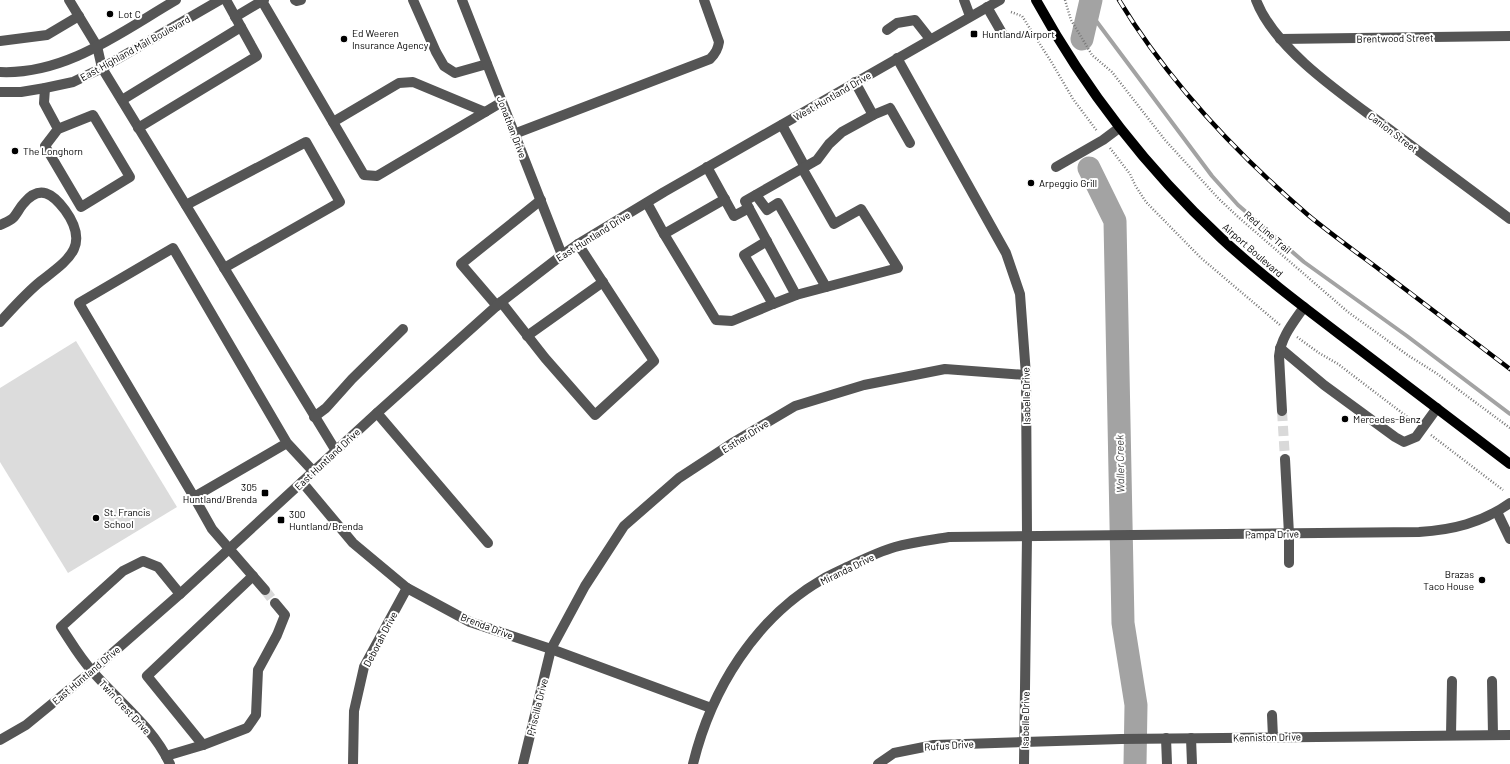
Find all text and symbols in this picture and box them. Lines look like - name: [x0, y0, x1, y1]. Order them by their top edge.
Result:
- place label: Lot C: [118, 8, 141, 20]
- marker: Lot C: [105, 9, 115, 19]
- street label: East Highland Mall Boulevard: [78, 13, 192, 83]
- place label: Ed Weeren Insurance Agency: [352, 27, 429, 51]
- place label: Huntland/Airport: [982, 28, 1055, 40]
- marker: Huntland/Airport: [969, 29, 979, 39]
- street label: Brentwood Street: [1356, 31, 1434, 45]
- marker: Ed Weeren Insurance Agency: [339, 34, 349, 44]
- street label: West Huntland Drive: [791, 69, 873, 123]
- street label: Jonathan Drive: [495, 94, 529, 160]
- street label: Canion Street: [1366, 109, 1421, 155]
- place label: The Longhorn: [23, 145, 83, 157]
- marker: The Longhorn: [10, 146, 20, 156]
- place label: Arpeggio Grill: [1039, 177, 1097, 189]
- marker: Arpeggio Grill: [1026, 178, 1036, 188]
- street label: East Huntland Drive: [554, 208, 632, 264]
- street label: Red Line Trail: [1242, 208, 1294, 256]
- street label: Airport Boulevard: [1220, 221, 1286, 279]
- street label: Isabelle Drive: [1019, 367, 1033, 425]
- place label: Mercedes-Benz: [1353, 413, 1421, 425]
- marker: Mercedes-Benz: [1340, 414, 1350, 424]
- street label: Esther Drive: [719, 417, 771, 455]
- street label: East Huntland Drive: [292, 426, 362, 492]
- water label: Waller Creek: [1112, 434, 1127, 493]
- place label: 305 Huntland/Brenda: [183, 481, 257, 505]
- marker: 305 Huntland/Brenda: [260, 488, 270, 498]
- place label: St. Francis School: [104, 506, 151, 530]
- place label: 300 Huntland/Brenda: [289, 508, 363, 532]
- marker: St. Francis School: [91, 513, 101, 523]
- marker: 300 Huntland/Brenda: [276, 515, 286, 525]
- street label: Pampa Drive: [1245, 528, 1299, 540]
- street label: Miranda Drive: [818, 551, 876, 587]
- place label: Brazas Taco House: [1423, 568, 1474, 592]
- marker: Brazas Taco House: [1477, 575, 1487, 585]
- street label: Deborah Drive: [360, 609, 400, 669]
- street label: Brenda Drive: [459, 610, 515, 642]
- street label: East Huntland Drive: [50, 643, 122, 707]
- street label: Twin Crest Drive: [97, 677, 153, 737]
- street label: Priscilla Drive: [524, 677, 550, 737]
- street label: Isabelle Drive: [1018, 691, 1032, 749]
- street label: Kenniston Drive: [1233, 730, 1301, 744]
- street label: Rufus Drive: [924, 737, 974, 753]

